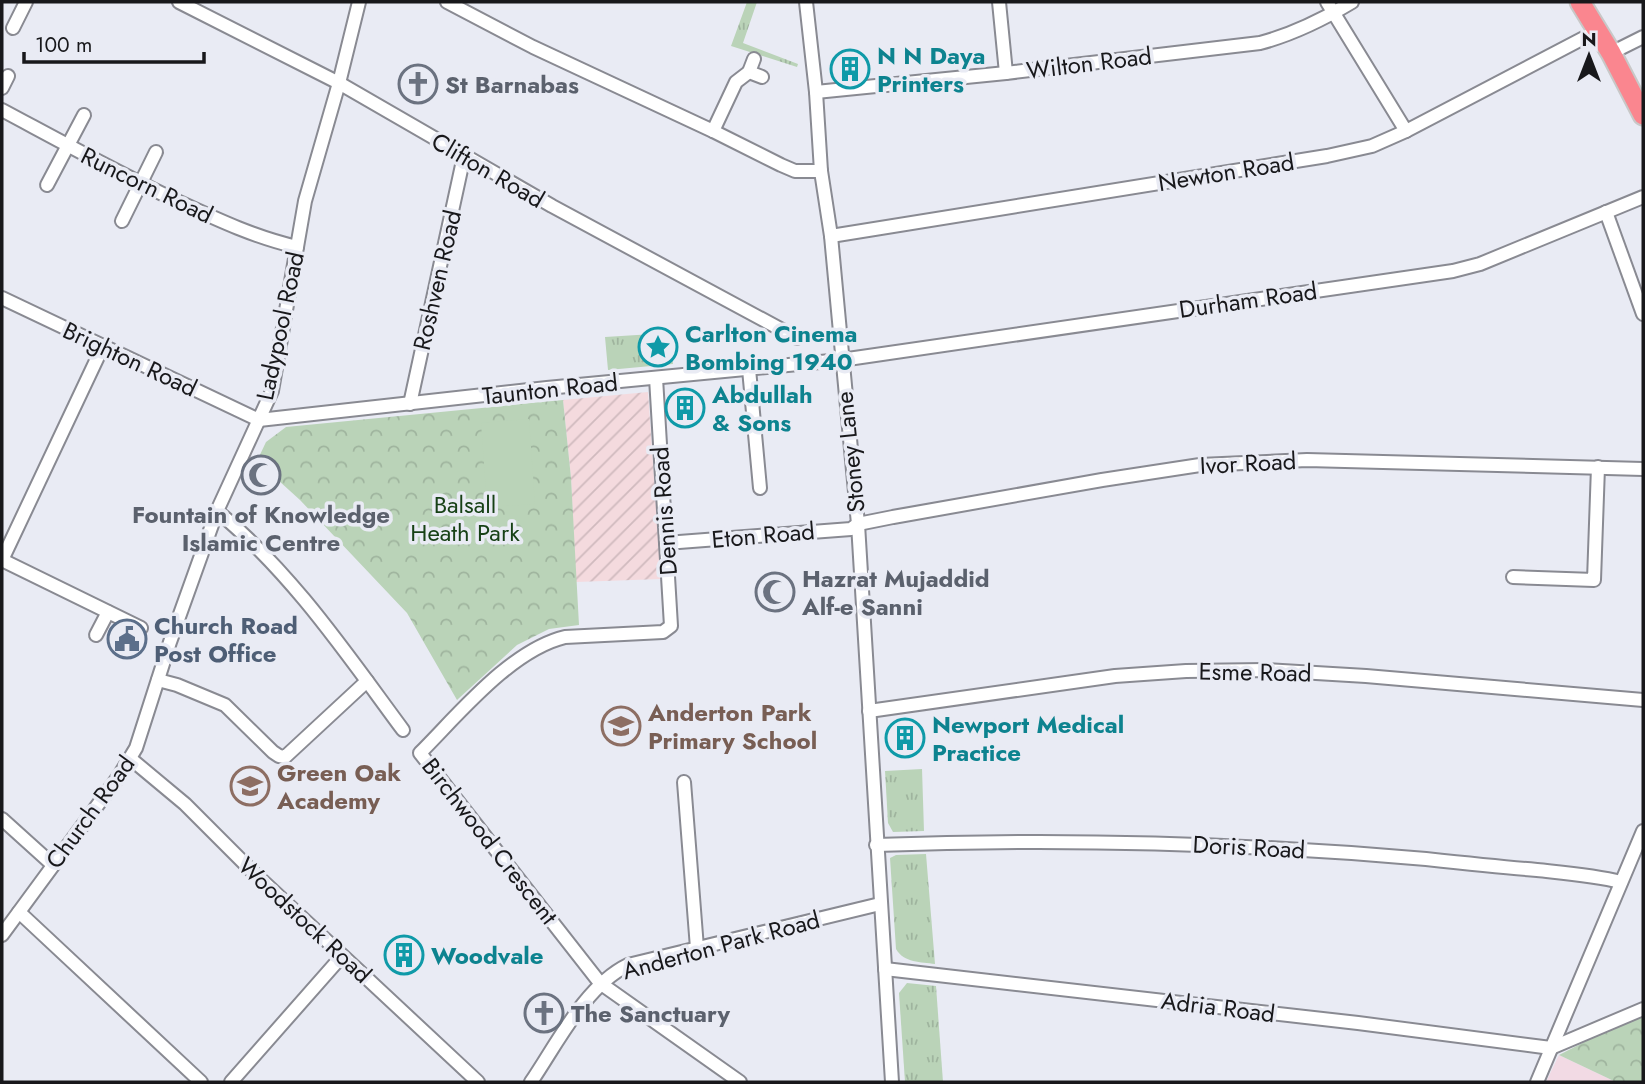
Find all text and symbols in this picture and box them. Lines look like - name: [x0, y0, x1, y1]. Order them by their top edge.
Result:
- scale bar: [24, 21, 205, 65]
- north arrow: [1554, 21, 1624, 91]
- text: N: [1581, 26, 1597, 53]
- text: 100 m: [35, 30, 92, 60]
- place label: N N Daya Printers: [877, 38, 985, 101]
- street label: Wilton Road: [1024, 38, 1154, 88]
- building icon: N N Daya Printers: [829, 48, 871, 90]
- church icon: St Barnabas: [397, 63, 439, 105]
- place label: St Barnabas: [445, 67, 579, 102]
- street label: Clifton Road: [425, 123, 551, 217]
- street label: Runcorn Road: [75, 138, 219, 232]
- street label: Newton Road: [1155, 144, 1297, 200]
- street label: Roshven Road: [404, 206, 470, 354]
- street label: Ladypool Road: [247, 249, 313, 403]
- street label: Durham Road: [1177, 273, 1319, 327]
- street label: Brighton Road: [57, 313, 203, 405]
- place label: Carlton Cinema Bombing 1940: [685, 316, 858, 379]
- place icon: Carlton Cinema Bombing 1940: [637, 326, 679, 368]
- street label: Taunton Road: [481, 364, 619, 414]
- place label: Abdullah & Sons: [711, 377, 813, 440]
- building icon: Abdullah & Sons: [664, 387, 706, 429]
- street label: Stoney Lane: [826, 390, 874, 514]
- street label: Ivor Road: [1199, 443, 1297, 483]
- street label: Dennis Road: [642, 446, 686, 576]
- mosque icon: Fountain of Knowledge Islamic Centre: [240, 454, 282, 496]
- park label: Balsall Heath Park: [410, 487, 520, 550]
- place label: Fountain of Knowledge Islamic Centre: [132, 497, 390, 560]
- street label: Eton Road: [710, 513, 816, 557]
- place label: Hazrat Mujaddid Alf-e Sanni: [801, 561, 990, 624]
- mosque icon: Hazrat Mujaddid Alf-e Sanni: [754, 571, 796, 613]
- place label: Church Road Post Office: [154, 608, 298, 671]
- public building icon: Church Road Post Office: [106, 618, 148, 660]
- street label: Esme Road: [1198, 654, 1312, 690]
- place label: Anderton Park Primary School: [647, 695, 817, 758]
- school or university icon: Anderton Park Primary School: [600, 705, 642, 747]
- place label: Newport Medical Practice: [932, 707, 1124, 770]
- building icon: Newport Medical Practice: [884, 717, 926, 759]
- street label: Church Road: [37, 748, 143, 876]
- street label: Birchwood Crescent: [414, 750, 566, 932]
- place label: Green Oak Academy: [276, 755, 401, 818]
- school or university icon: Green Oak Academy: [229, 765, 271, 807]
- street label: Doris Road: [1192, 827, 1306, 867]
- street label: Woodstock Road: [230, 849, 380, 991]
- street label: Anderton Park Road: [618, 902, 824, 988]
- building icon: Woodvale: [383, 934, 425, 976]
- place label: Woodvale: [431, 938, 544, 973]
- street label: Adria Road: [1159, 983, 1277, 1031]
- church icon: The Sanctuary: [523, 992, 565, 1034]
- place label: The Sanctuary: [571, 996, 731, 1031]

